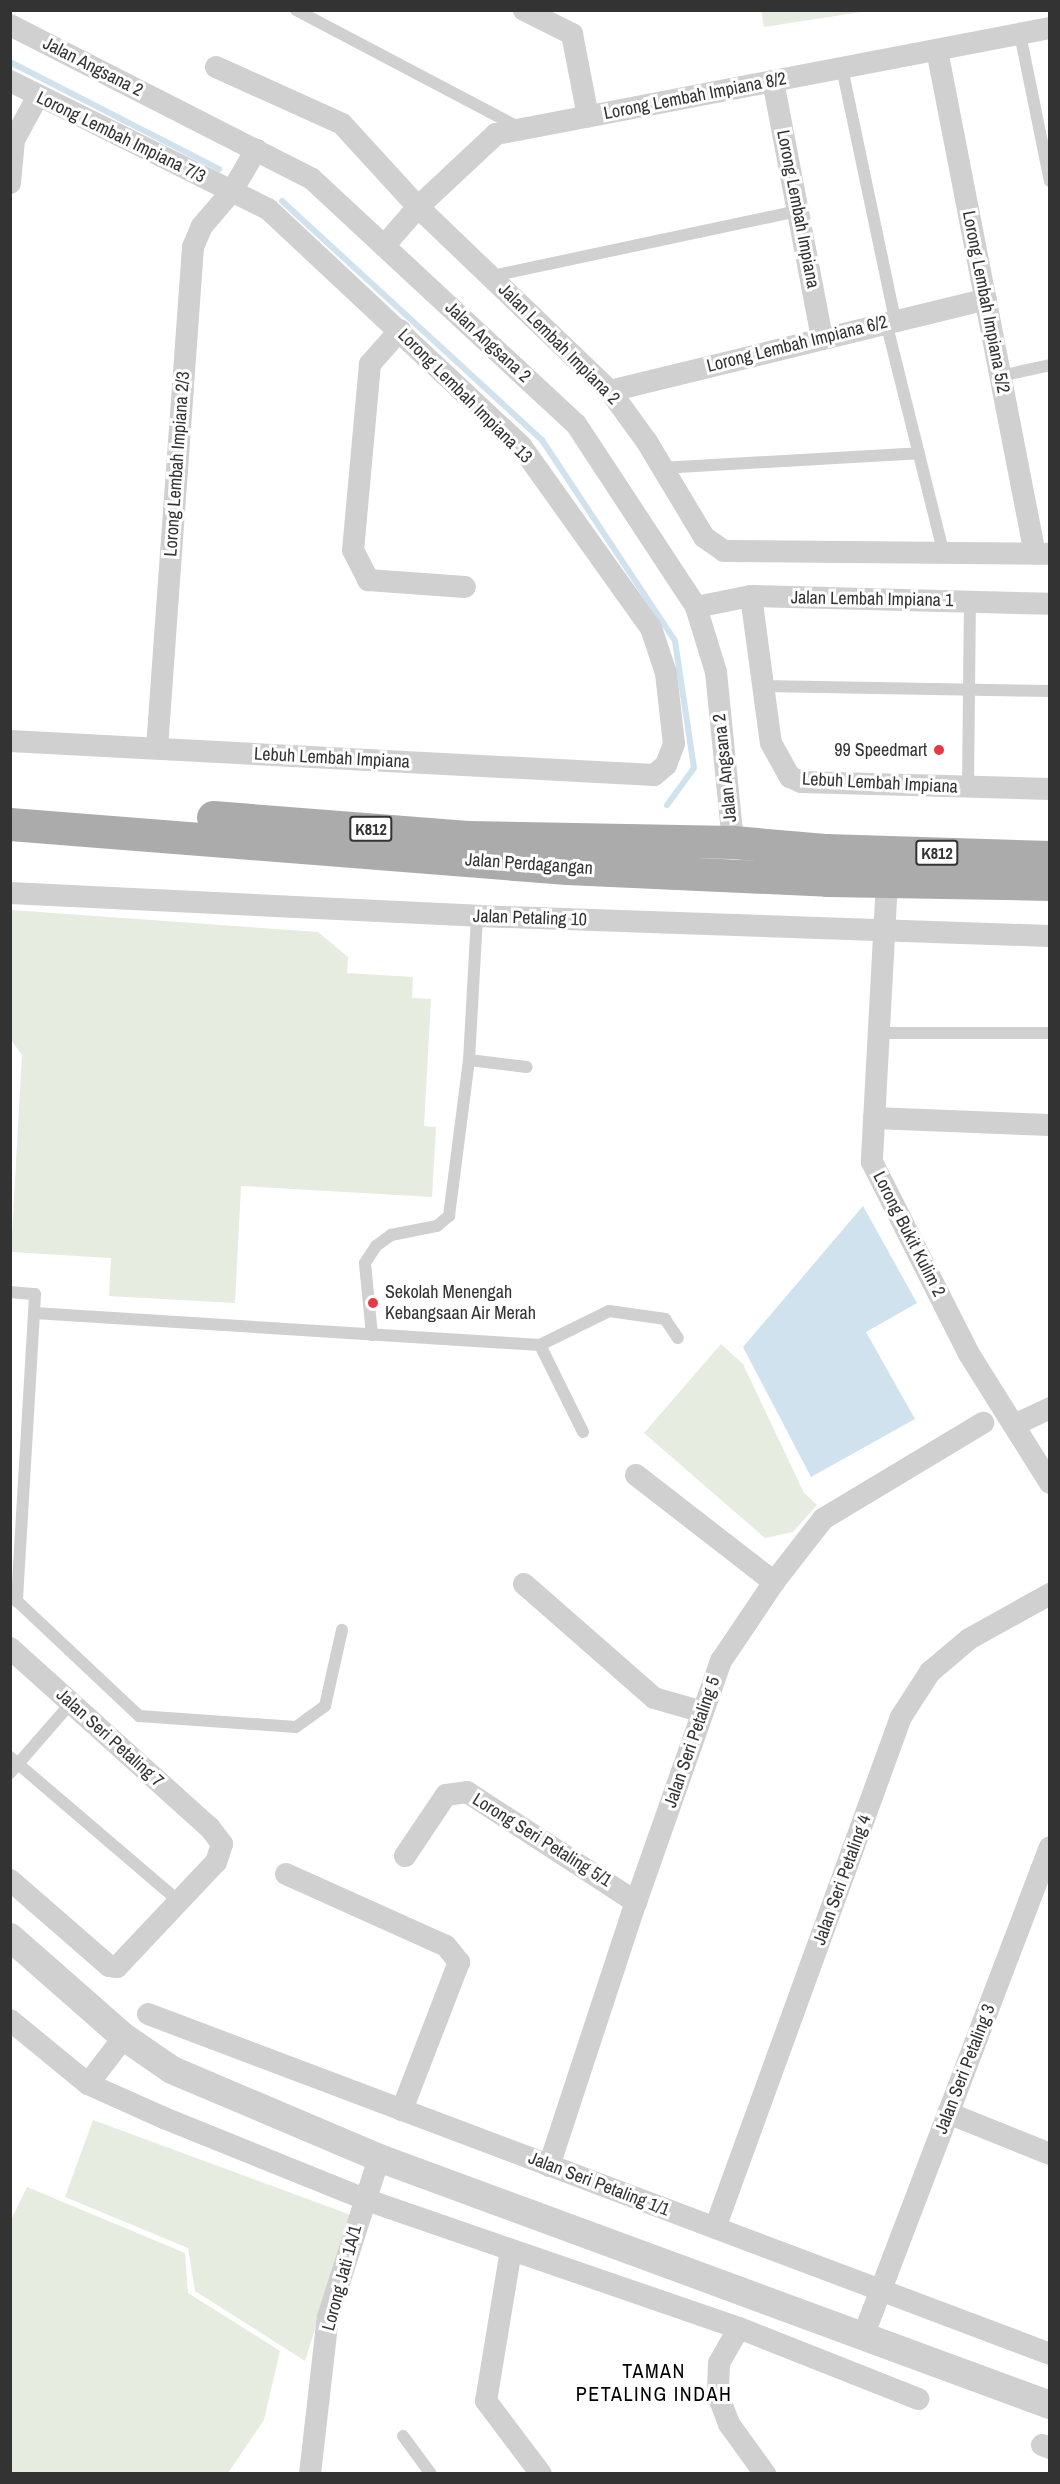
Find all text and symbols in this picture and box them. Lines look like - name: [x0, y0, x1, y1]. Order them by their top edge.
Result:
- street label: Jalan Angsana 2: [39, 32, 147, 102]
- street label: Lorong Lembah Impiana 8/2: [602, 68, 788, 124]
- street label: Lorong Lembah Impiana 7/3: [33, 87, 209, 187]
- street label: Lorong Lembah Impiana: [772, 128, 824, 290]
- street label: Lorong Lembah Impiana 5/2: [958, 209, 1014, 395]
- street label: Jalan Lembah Impiana 2: [494, 279, 624, 409]
- street label: Jalan Angsana 2: [440, 297, 536, 387]
- street label: Lorong Lembah Impiana 6/2: [704, 311, 890, 377]
- street label: Lorong Lembah Impiana 13: [393, 324, 537, 468]
- street label: Lorong Lembah Impiana 2/3: [160, 371, 194, 557]
- street label: Jalan Lembah Impiana 1: [791, 587, 953, 611]
- street label: Jalan Angsana 2: [709, 712, 741, 824]
- place label: 99 Speedmart: [834, 739, 927, 761]
- street label: Lebuh Lembah Impiana: [254, 743, 410, 773]
- marker: 99 Speedmart: [932, 743, 946, 757]
- street label: Lebuh Lembah Impiana: [802, 768, 958, 798]
- road number: K812: [348, 816, 394, 842]
- road number: K812: [914, 840, 960, 866]
- street label: Jalan Perdagangan: [464, 849, 594, 879]
- street label: Jalan Petaling 10: [473, 905, 587, 931]
- street label: Lorong Bukit Kulim 2: [868, 1168, 950, 1300]
- place label: Sekolah Menengah Kebangsaan Air Merah: [385, 1282, 537, 1324]
- marker: Sekolah Menengah Kebangsaan Air Merah: [366, 1296, 380, 1310]
- street label: Jalan Seri Petaling 5: [659, 1674, 725, 1810]
- street label: Jalan Seri Petaling 7: [52, 1684, 168, 1792]
- street label: Lorong Seri Petaling 5/1: [468, 1788, 616, 1892]
- street label: Jalan Seri Petaling 4: [808, 1812, 876, 1948]
- street label: Jalan Seri Petaling 3: [930, 2001, 1000, 2137]
- street label: Jalan Seri Petaling 1/1: [525, 2147, 673, 2221]
- street label: Lorong Jati 1A/1: [318, 2223, 366, 2333]
- district label: TAMAN PETALING INDAH: [576, 2358, 732, 2405]

